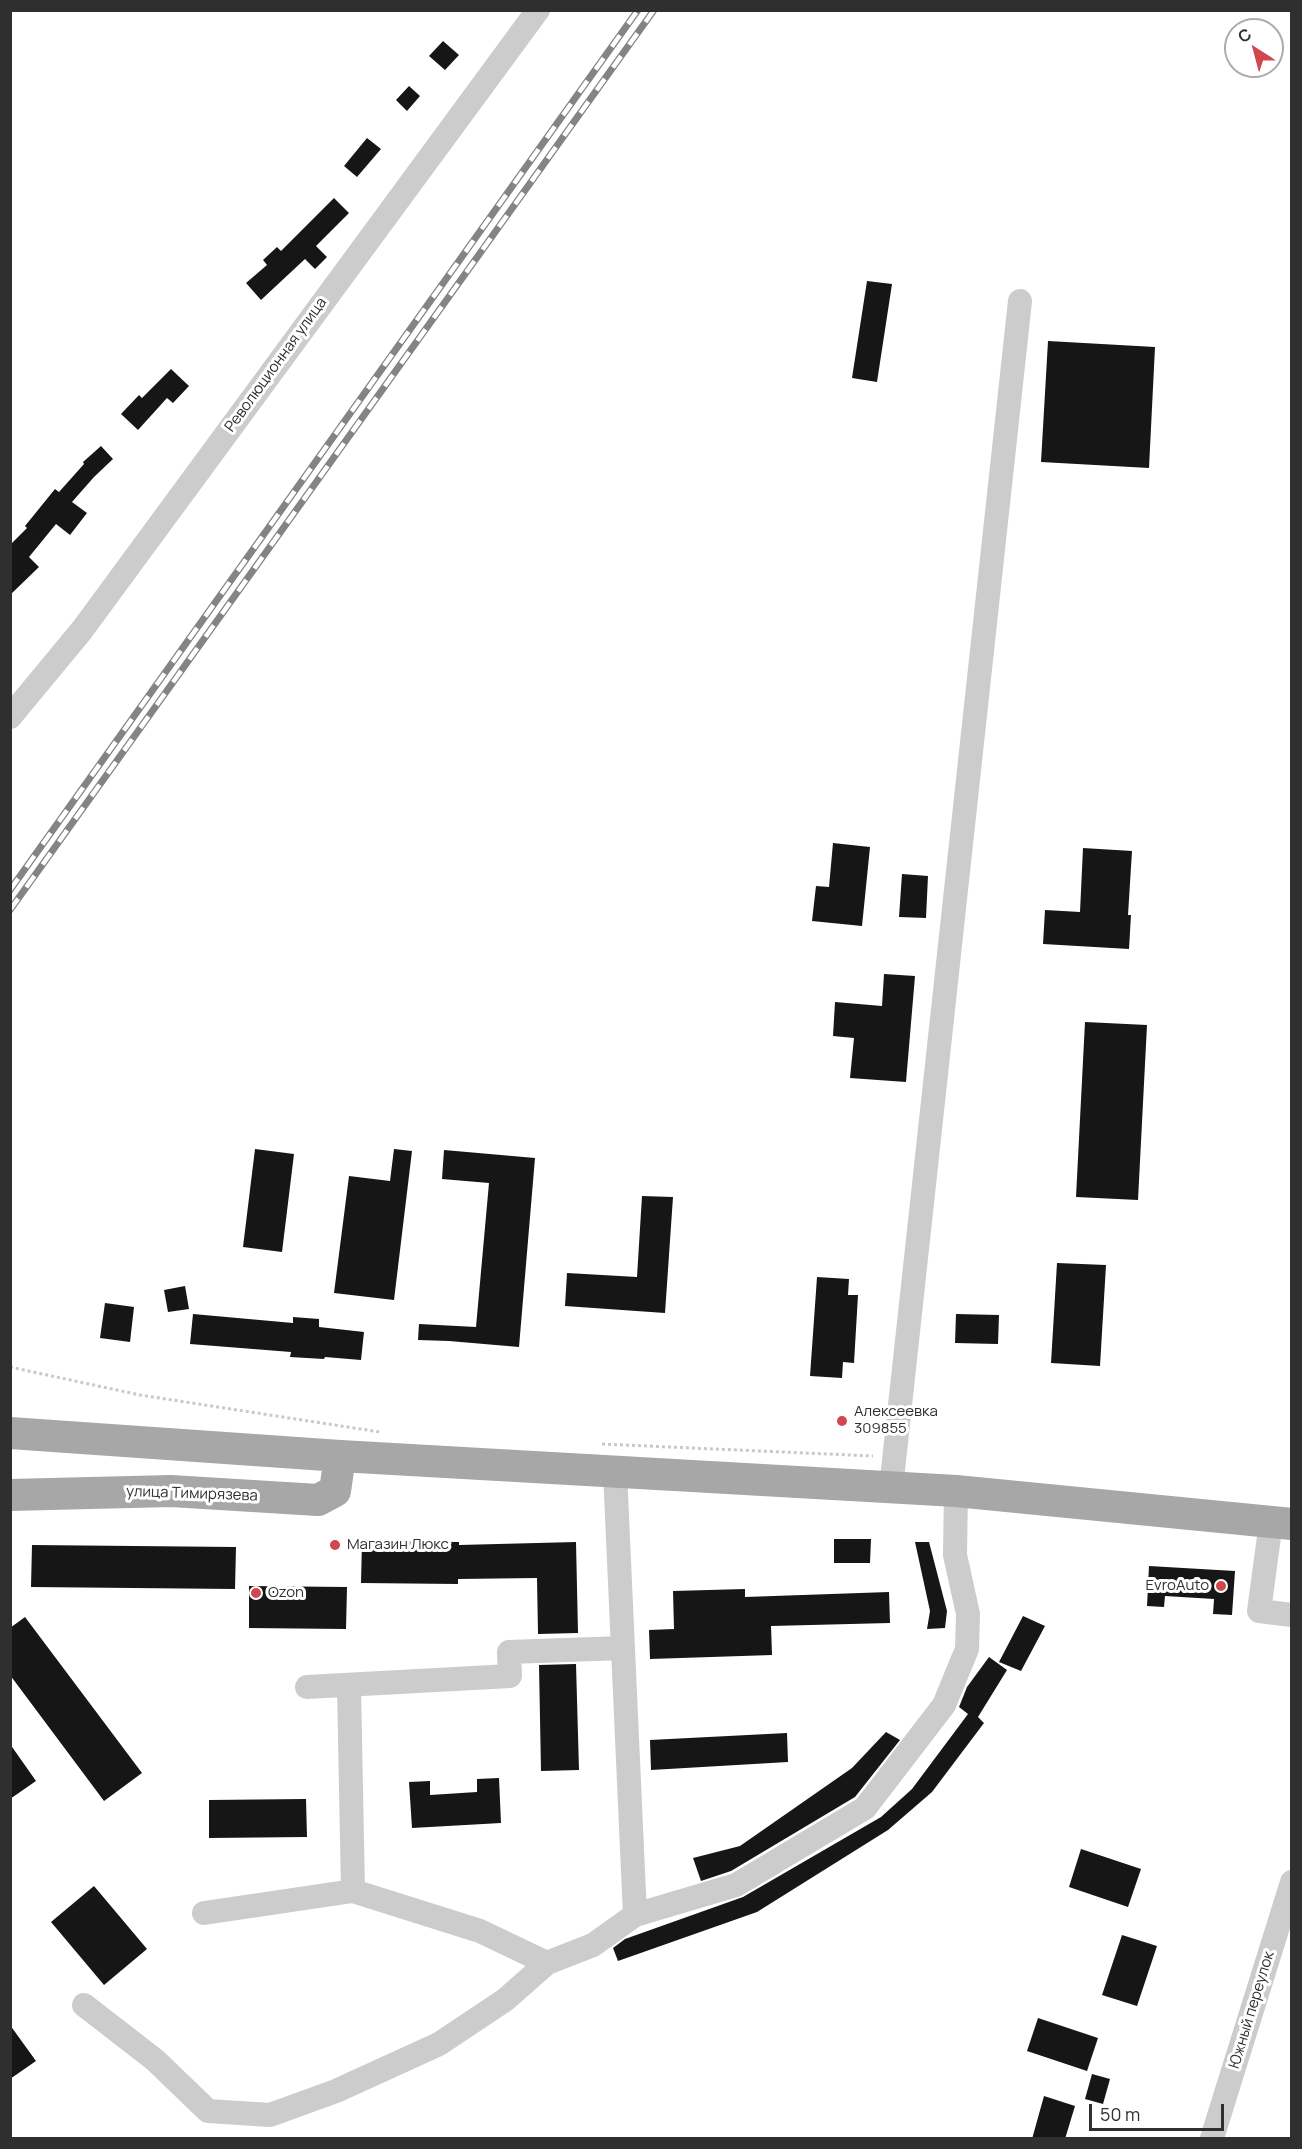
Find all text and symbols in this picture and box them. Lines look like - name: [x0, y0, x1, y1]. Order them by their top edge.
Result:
- north arrow: [1224, 18, 1284, 78]
- text: С: [1233, 23, 1256, 47]
- street label: Революционная улица: [221, 294, 331, 436]
- place label: Алексеевка 309855: [854, 1403, 938, 1438]
- marker: Алексеевка 309855: [835, 1414, 849, 1428]
- street label: улица Тимирязева: [126, 1483, 258, 1505]
- place label: Магазин Люкс: [347, 1536, 449, 1554]
- marker: Магазин Люкс: [328, 1538, 342, 1552]
- place label: EvroAuto: [1146, 1577, 1209, 1595]
- marker: EvroAuto: [1214, 1579, 1228, 1593]
- place label: Ozon: [268, 1584, 304, 1602]
- marker: Ozon: [249, 1586, 263, 1600]
- street label: Южный переулок: [1226, 1949, 1278, 2071]
- scale bar: [1092, 2092, 1227, 2130]
- text: 50 m: [1100, 2102, 1140, 2126]

